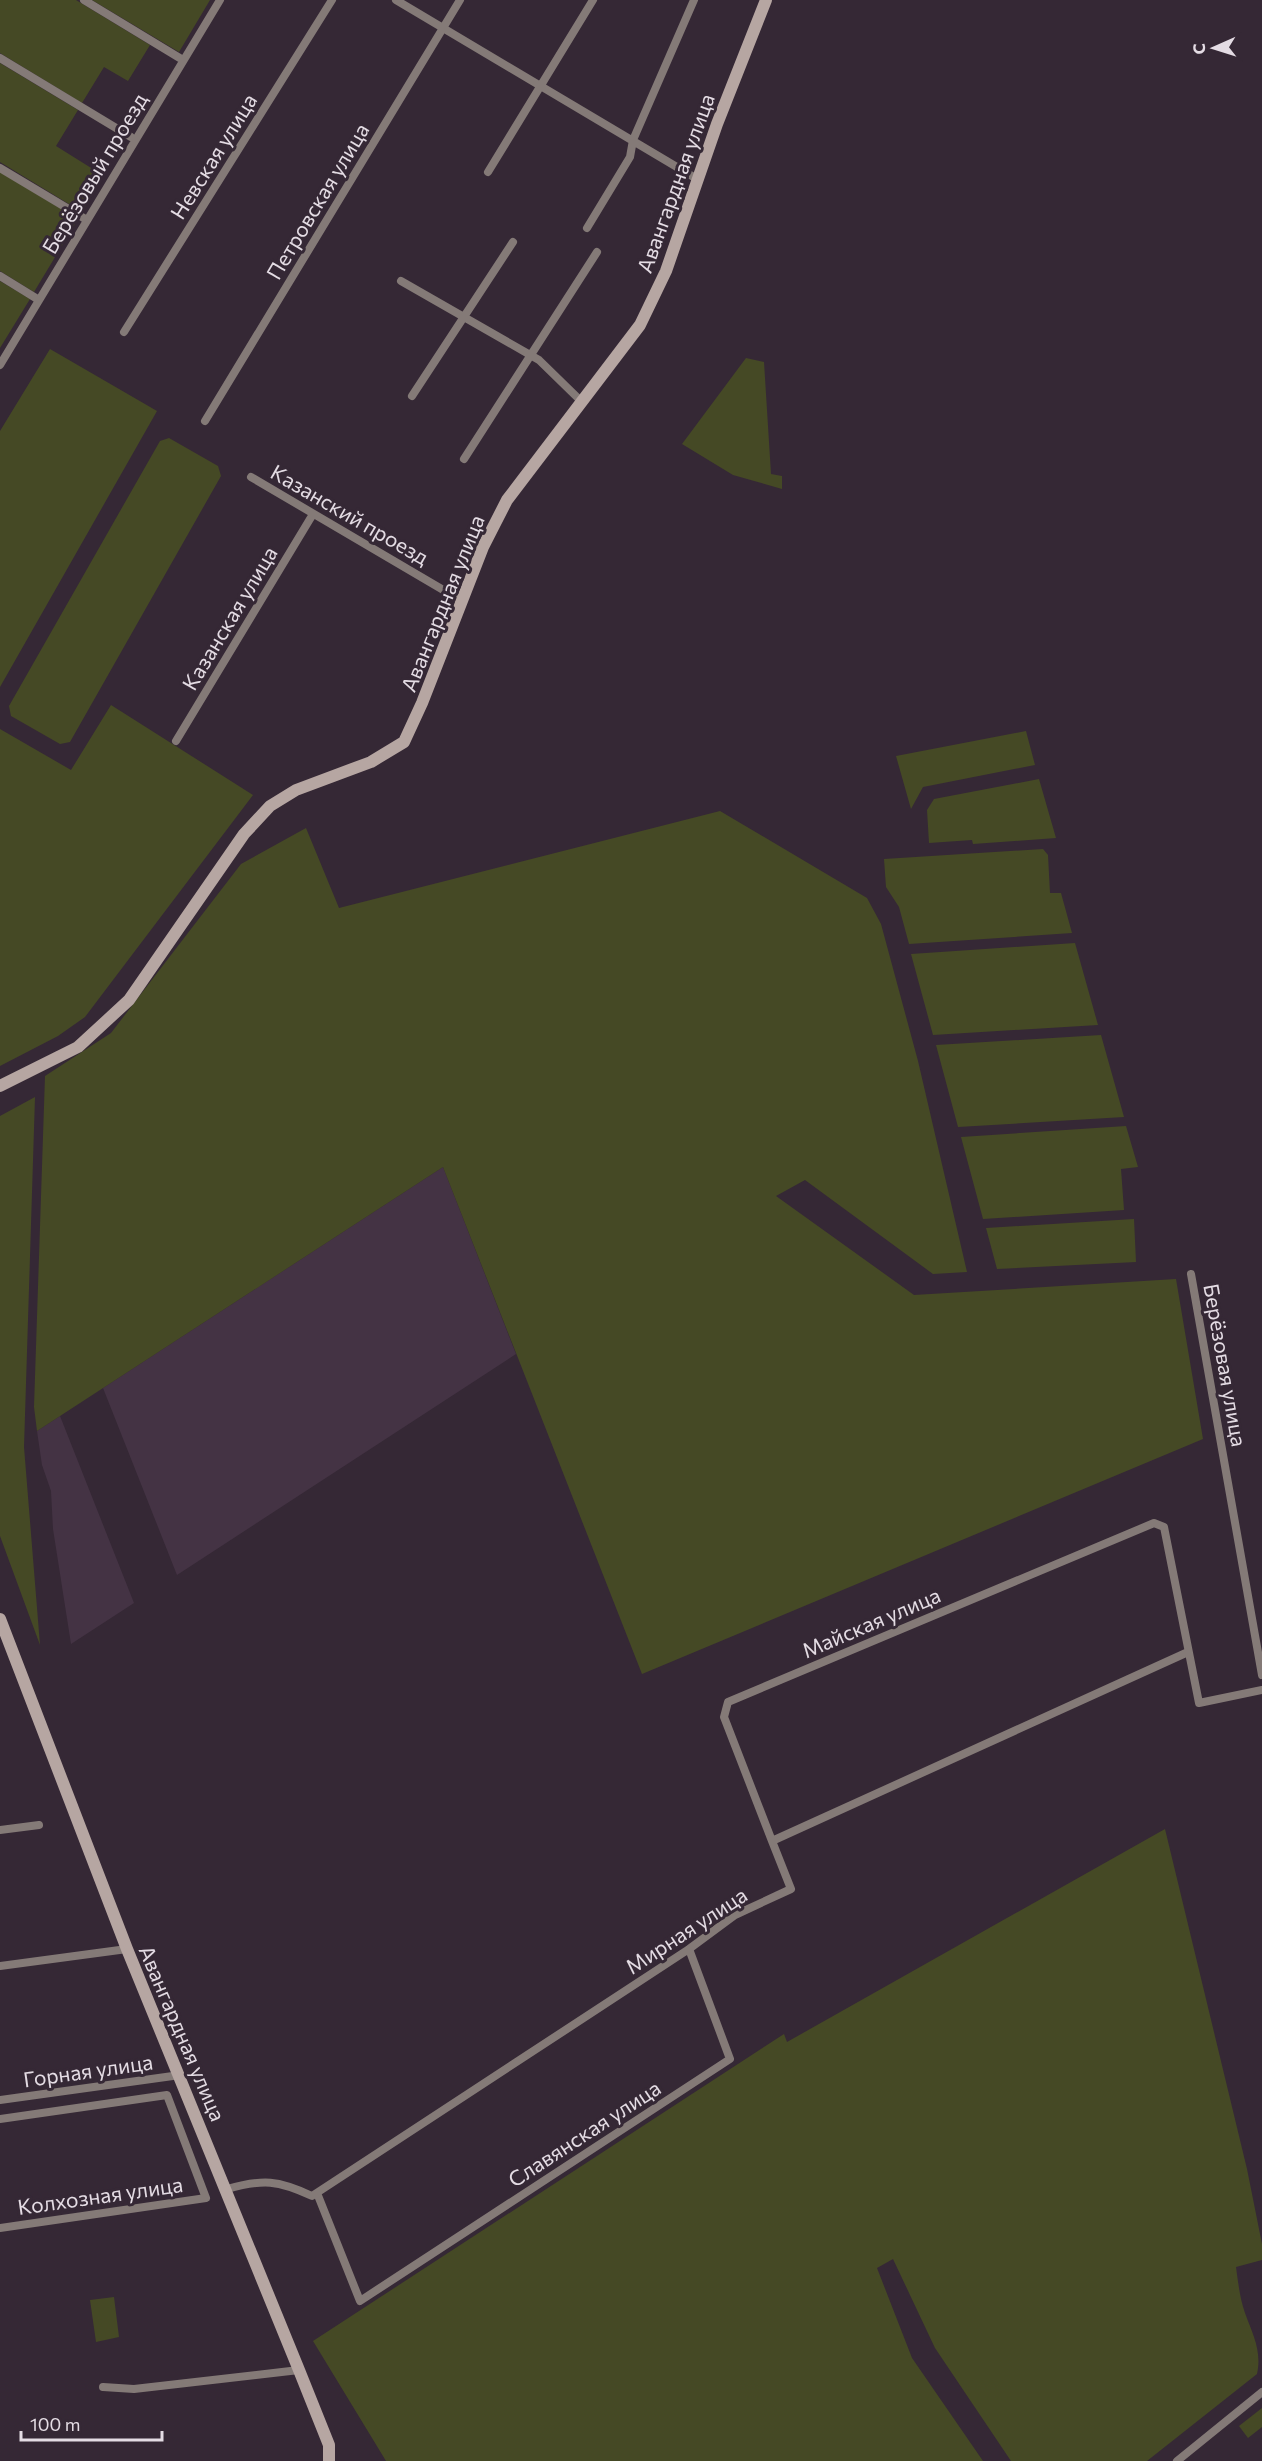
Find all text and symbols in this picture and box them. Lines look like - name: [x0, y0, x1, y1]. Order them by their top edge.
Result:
- north arrow: [1184, 18, 1244, 78]
- text: С: [1189, 43, 1208, 55]
- street label: Берёзовый проезд: [36, 88, 152, 258]
- street label: Невская улица: [165, 89, 261, 223]
- street label: Авангардная улица: [631, 90, 719, 276]
- street label: Петровская улица: [261, 118, 373, 284]
- street label: Казанский проезд: [267, 459, 433, 569]
- street label: Авангардная улица: [395, 511, 489, 695]
- street label: Казанская улица: [176, 542, 282, 694]
- street label: Берёзовая улица: [1199, 1282, 1253, 1448]
- street label: Майская улица: [798, 1582, 944, 1662]
- street label: Мирная улица: [621, 1881, 751, 1979]
- street label: Авангардная улица: [135, 1941, 231, 2125]
- street label: Горная улица: [22, 2049, 154, 2091]
- street label: Славянская улица: [503, 2074, 665, 2192]
- street label: Колхозная улица: [16, 2171, 184, 2219]
- scale bar: [21, 2404, 162, 2442]
- text: 100 m: [30, 2413, 80, 2435]

